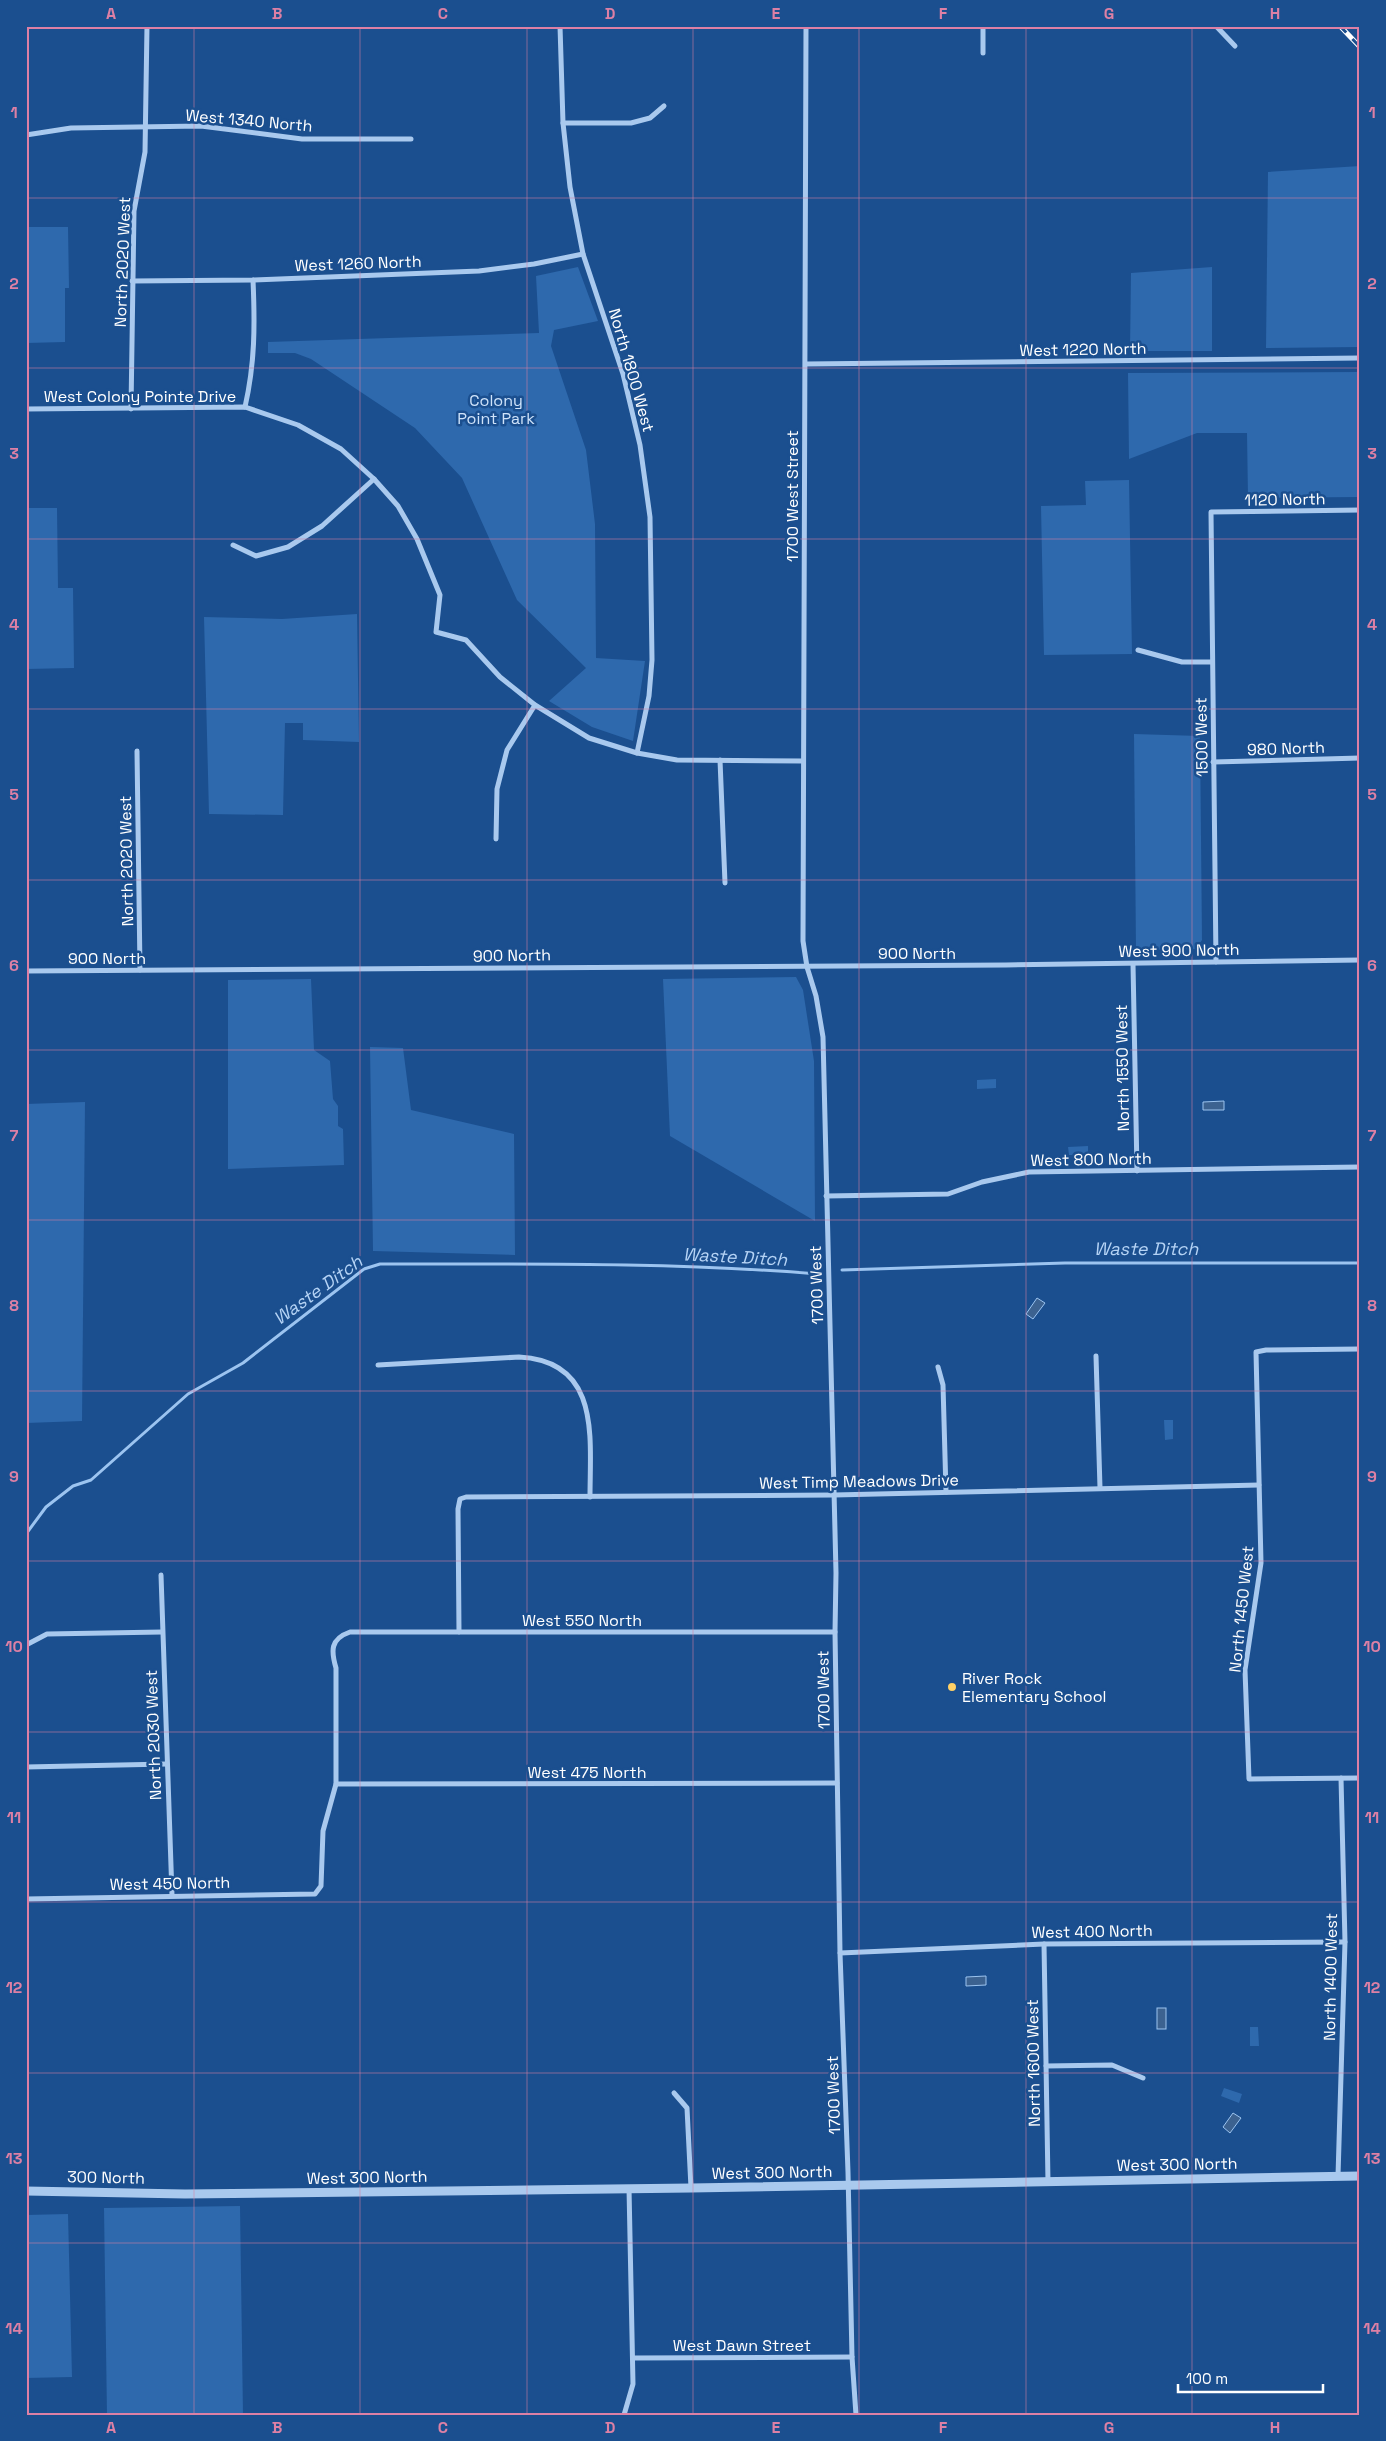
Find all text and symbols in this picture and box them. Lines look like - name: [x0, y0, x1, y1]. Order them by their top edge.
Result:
- text: A: [106, 3, 116, 24]
- text: B: [272, 3, 282, 24]
- text: C: [438, 3, 448, 24]
- text: D: [605, 3, 615, 24]
- text: E: [772, 3, 781, 24]
- text: F: [939, 3, 948, 24]
- text: G: [1104, 3, 1114, 24]
- text: H: [1270, 3, 1280, 24]
- text: 1: [10, 102, 18, 123]
- text: 1: [1368, 102, 1376, 123]
- street label: West 1340 North: [185, 104, 313, 137]
- street label: North 2020 West: [110, 196, 135, 328]
- street label: West 1260 North: [294, 251, 422, 276]
- text: 2: [9, 273, 19, 294]
- text: 2: [1367, 273, 1377, 294]
- street label: North 1800 West: [604, 306, 659, 434]
- street label: West 1220 North: [1019, 338, 1147, 361]
- street label: West Colony Pointe Drive: [44, 386, 236, 407]
- park label: Colony Point Park: [457, 390, 535, 429]
- street label: 1700 West Street: [782, 430, 803, 562]
- text: 3: [9, 443, 19, 464]
- text: 3: [1367, 443, 1377, 464]
- street label: 1120 North: [1244, 488, 1326, 511]
- text: 4: [9, 614, 19, 635]
- text: 4: [1367, 614, 1377, 635]
- street label: 1500 West: [1190, 697, 1213, 777]
- street label: 980 North: [1247, 737, 1325, 760]
- text: 5: [9, 784, 19, 805]
- text: 5: [1367, 784, 1377, 805]
- street label: North 2020 West: [115, 796, 138, 926]
- street label: West 900 North: [1118, 939, 1240, 962]
- street label: 900 North: [878, 943, 956, 964]
- street label: 900 North: [473, 944, 551, 967]
- street label: 900 North: [68, 948, 146, 969]
- text: 6: [9, 955, 19, 976]
- text: 6: [1367, 955, 1377, 976]
- street label: North 1550 West: [1111, 1004, 1134, 1132]
- text: 7: [10, 1125, 19, 1146]
- text: 7: [1368, 1125, 1377, 1146]
- street label: West 800 North: [1030, 1148, 1152, 1171]
- water label: Waste Ditch: [1094, 1237, 1199, 1260]
- water label: Waste Ditch: [682, 1242, 789, 1271]
- street label: 1700 West: [805, 1245, 828, 1325]
- water label: Waste Ditch: [269, 1249, 367, 1330]
- text: 8: [9, 1295, 19, 1316]
- text: 8: [1367, 1295, 1377, 1316]
- text: 9: [9, 1466, 19, 1487]
- text: 9: [1367, 1466, 1377, 1487]
- street label: West Timp Meadows Drive: [759, 1469, 959, 1494]
- street label: North 1450 West: [1224, 1545, 1259, 1673]
- street label: West 550 North: [522, 1610, 642, 1631]
- text: 10: [5, 1636, 23, 1657]
- text: 10: [1363, 1636, 1381, 1657]
- street label: 1700 West: [812, 1650, 835, 1730]
- place label: River Rock Elementary School: [962, 1668, 1107, 1707]
- street label: North 2030 West: [141, 1669, 166, 1801]
- marker: River Rock Elementary School: [946, 1681, 958, 1693]
- street label: West 475 North: [528, 1762, 646, 1783]
- text: 11: [7, 1807, 21, 1828]
- text: 11: [1365, 1807, 1379, 1828]
- street label: West 450 North: [110, 1872, 231, 1895]
- street label: North 1400 West: [1319, 1913, 1342, 2041]
- street label: West 400 North: [1031, 1920, 1153, 1943]
- text: 12: [6, 1977, 22, 1998]
- text: 12: [1364, 1977, 1380, 1998]
- street label: North 1600 West: [1022, 1999, 1045, 2127]
- street label: 1700 West: [822, 2055, 845, 2135]
- text: 13: [6, 2148, 23, 2169]
- text: 13: [1364, 2148, 1381, 2169]
- street label: West 300 North: [1116, 2153, 1238, 2176]
- street label: West 300 North: [711, 2161, 833, 2184]
- street label: 300 North: [67, 2166, 145, 2189]
- street label: West 300 North: [306, 2166, 428, 2189]
- text: 14: [5, 2318, 23, 2339]
- text: 14: [1363, 2318, 1381, 2339]
- street label: West Dawn Street: [673, 2335, 811, 2356]
- scale bar: [1178, 2361, 1324, 2393]
- text: 100 m: [1186, 2369, 1228, 2388]
- text: A: [106, 2417, 116, 2438]
- text: B: [272, 2417, 282, 2438]
- text: C: [438, 2417, 448, 2438]
- text: D: [605, 2417, 615, 2438]
- text: E: [772, 2417, 781, 2438]
- text: F: [939, 2417, 948, 2438]
- text: G: [1104, 2417, 1114, 2438]
- text: H: [1270, 2417, 1280, 2438]

